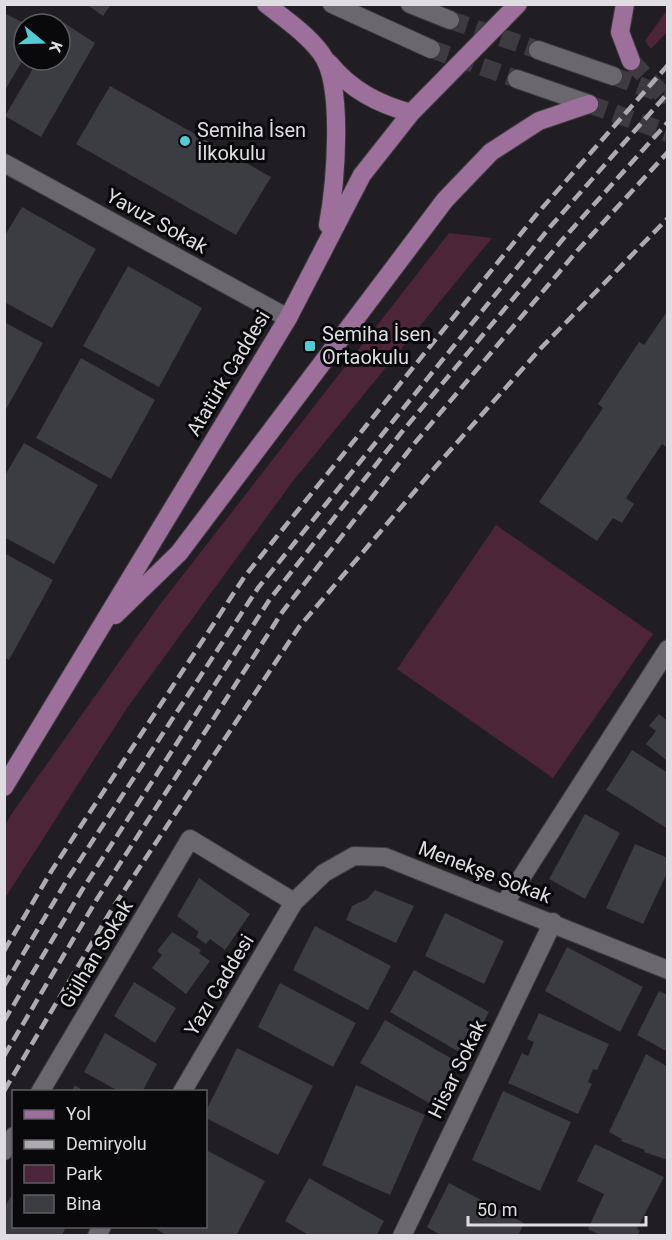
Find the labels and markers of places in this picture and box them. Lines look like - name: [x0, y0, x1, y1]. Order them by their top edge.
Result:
- place label: Semiha İsen İlkokulu: [197, 118, 306, 165]
- marker: Semiha İsen İlkokulu: [178, 134, 192, 148]
- place label: Semiha İsen Ortaokulu: [322, 322, 431, 369]
- marker: Semiha İsen Ortaokulu: [303, 339, 317, 353]

